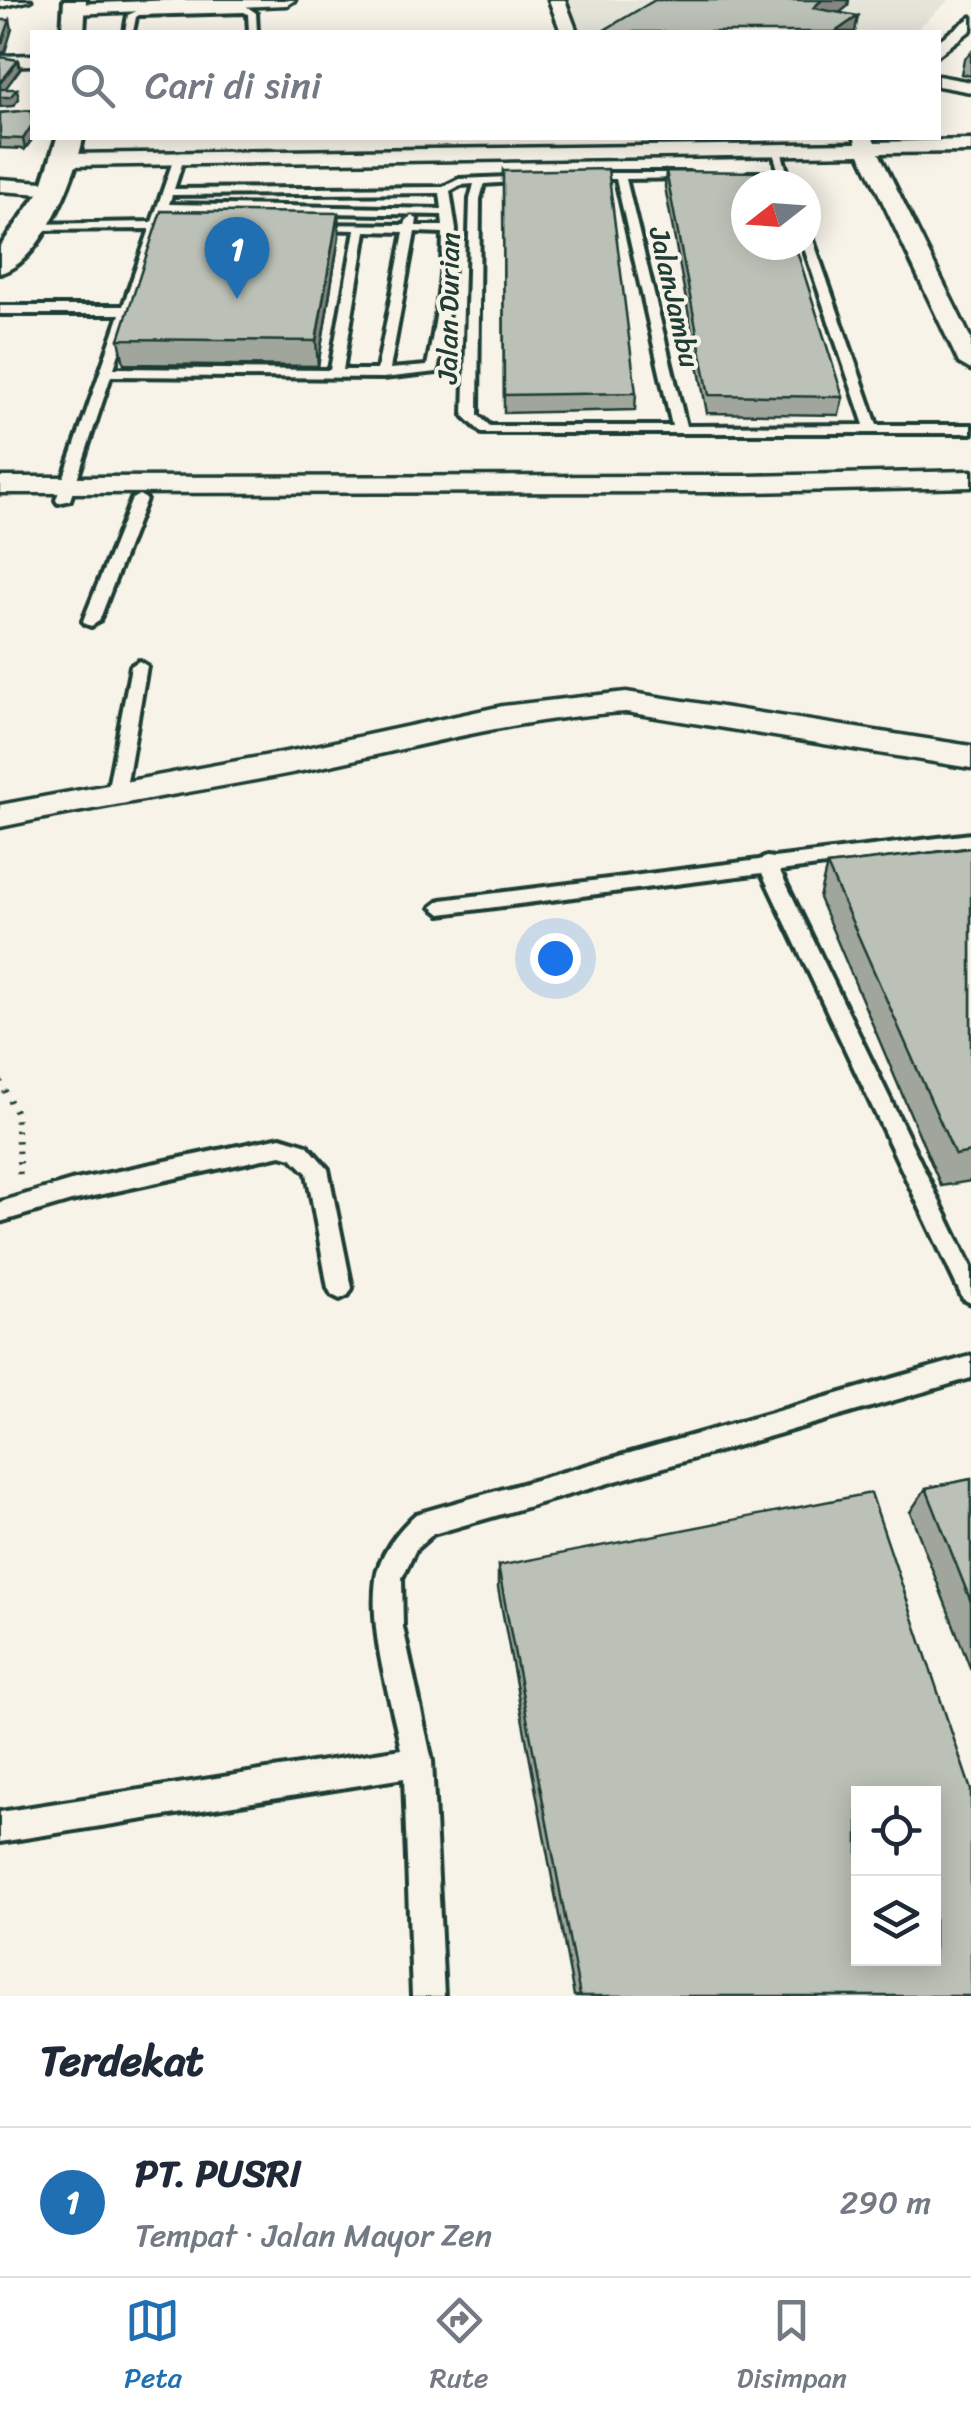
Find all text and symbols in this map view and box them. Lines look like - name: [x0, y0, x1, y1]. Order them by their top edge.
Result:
- search box: [30, 30, 941, 140]
- text: Cari di sini: [145, 52, 321, 119]
- icon: search: [65, 58, 120, 113]
- north arrow: [731, 170, 821, 260]
- pin: 1: [204, 216, 270, 299]
- street label: JalanJambu: [634, 221, 715, 372]
- street label: Jalan Durian: [423, 232, 474, 385]
- your location: [530, 933, 581, 984]
- map controls: [851, 1786, 941, 1966]
- button: locate: [851, 1786, 941, 1876]
- button: layers: [851, 1876, 941, 1966]
- text: Terdekat: [40, 2024, 204, 2098]
- text: PT. PUSRI: [135, 2140, 301, 2207]
- text: 1: [66, 2174, 79, 2231]
- text: 290 m: [840, 2174, 931, 2231]
- text: Tempat · Jalan Mayor Zen: [135, 2207, 492, 2264]
- tab: Peta: [124, 2293, 182, 2402]
- tab: Rute: [430, 2293, 488, 2402]
- tab: Disimpan: [736, 2293, 847, 2402]

